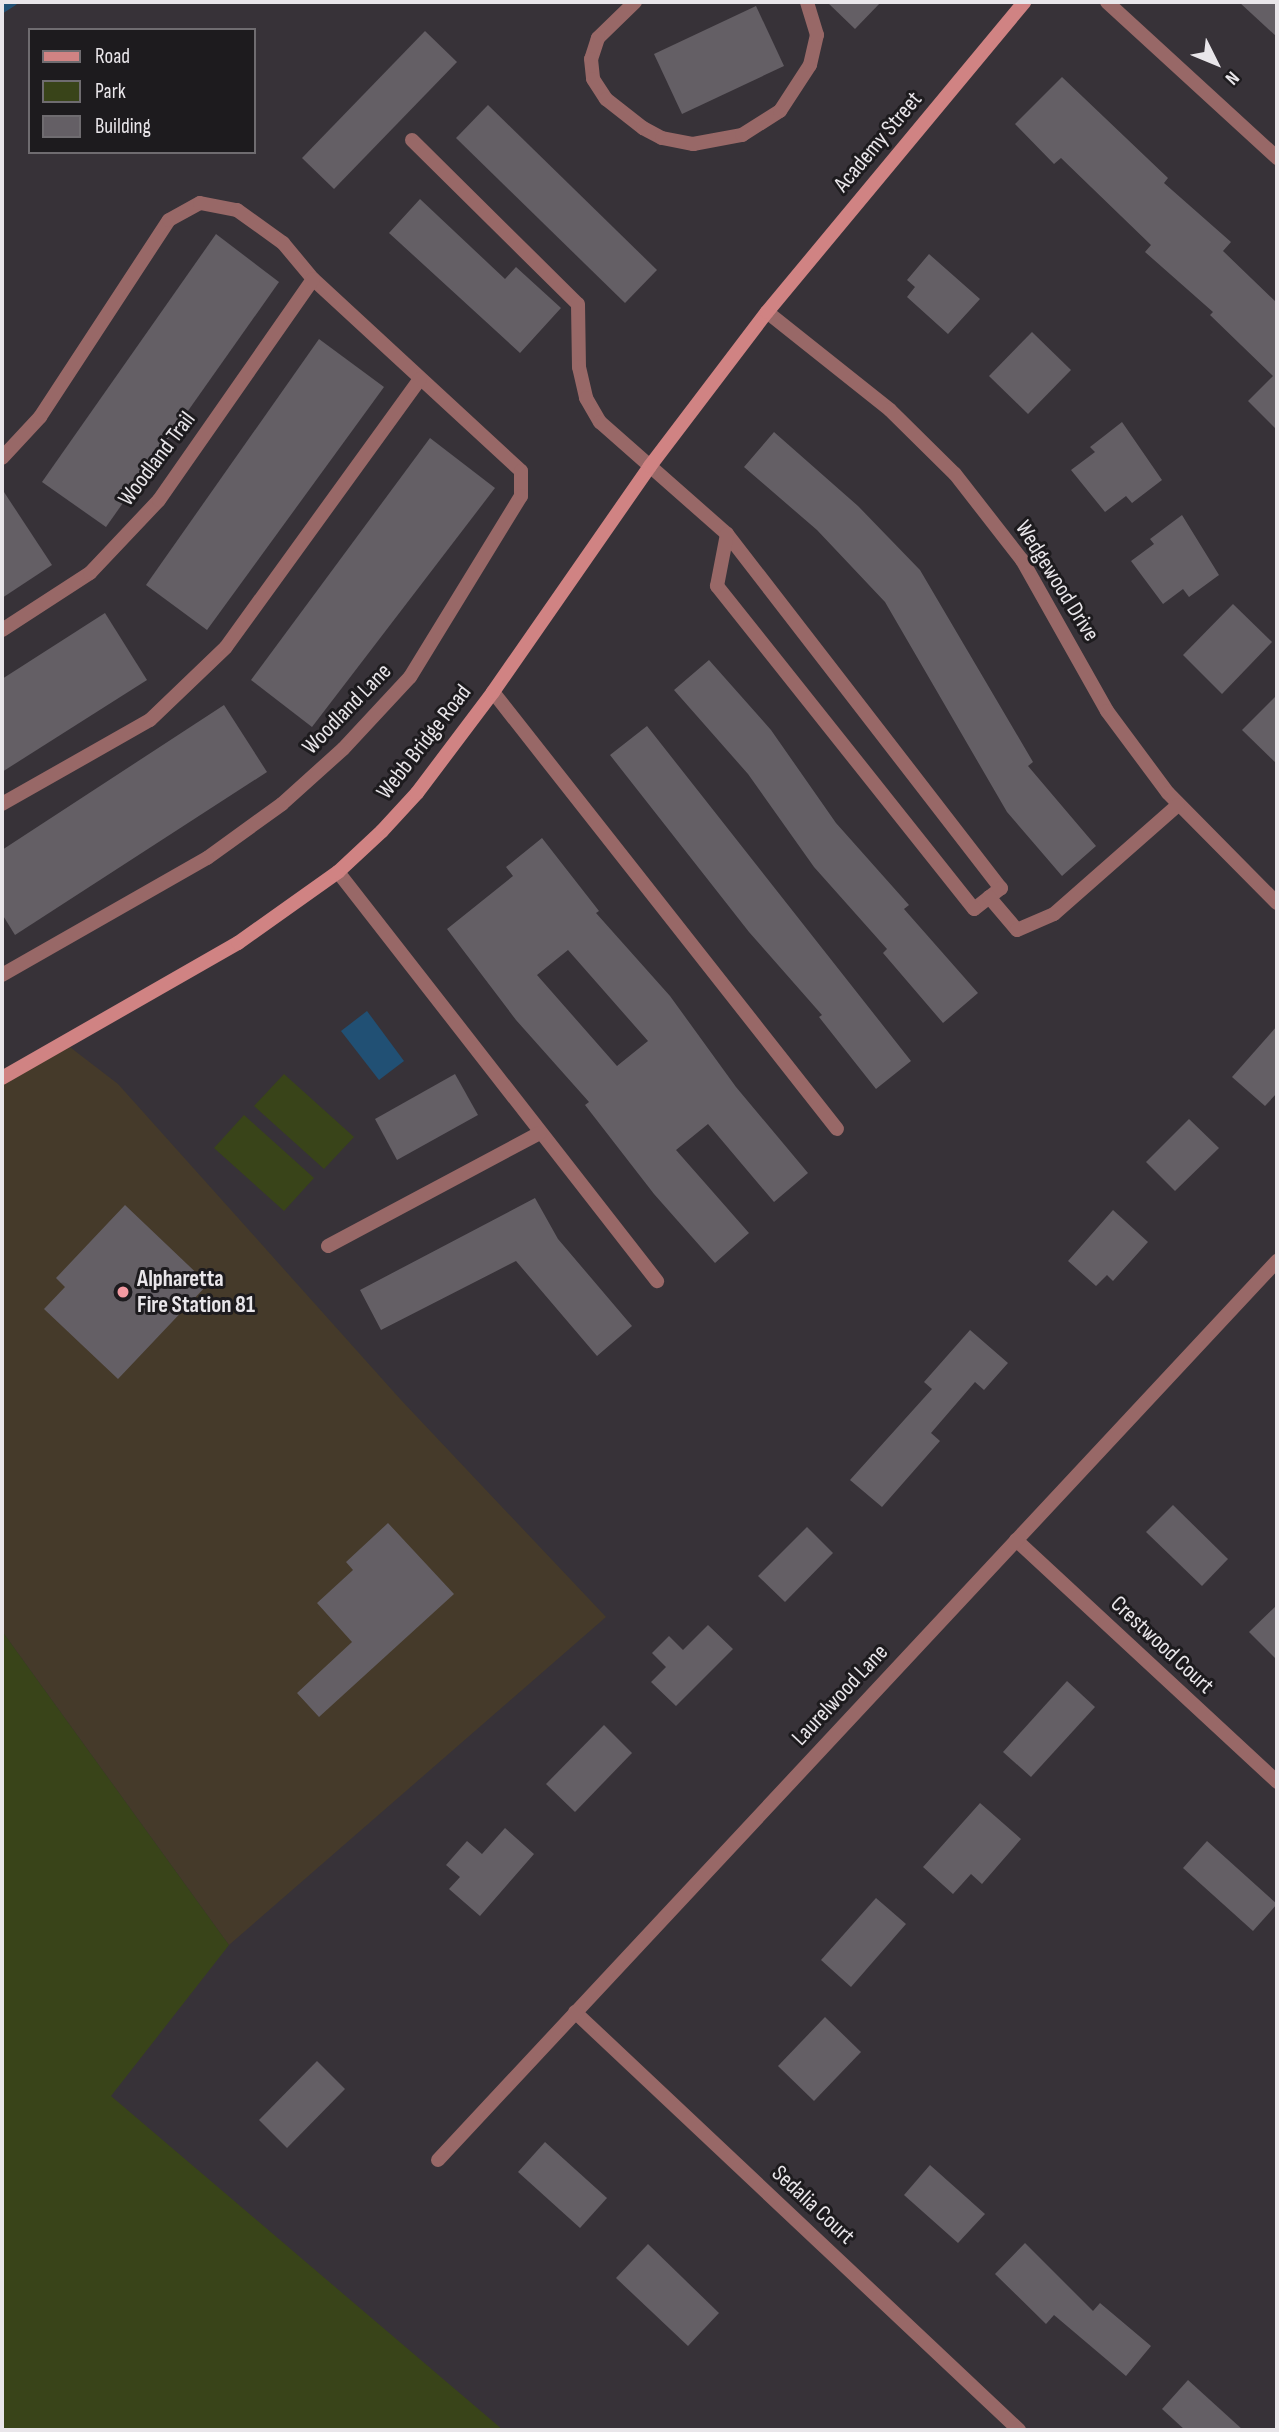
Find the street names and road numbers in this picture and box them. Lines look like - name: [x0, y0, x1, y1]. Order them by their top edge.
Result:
- street label: Academy Street: [828, 86, 928, 198]
- street label: Woodland Trail: [113, 406, 201, 512]
- street label: Wedgewood Drive: [1009, 516, 1105, 646]
- street label: Woodland Lane: [297, 658, 397, 760]
- street label: Webb Bridge Road: [371, 679, 477, 805]
- street label: Crestwood Court: [1105, 1590, 1219, 1700]
- street label: Laurelwood Lane: [786, 1639, 894, 1751]
- street label: Sedalia Court: [766, 2160, 860, 2250]

